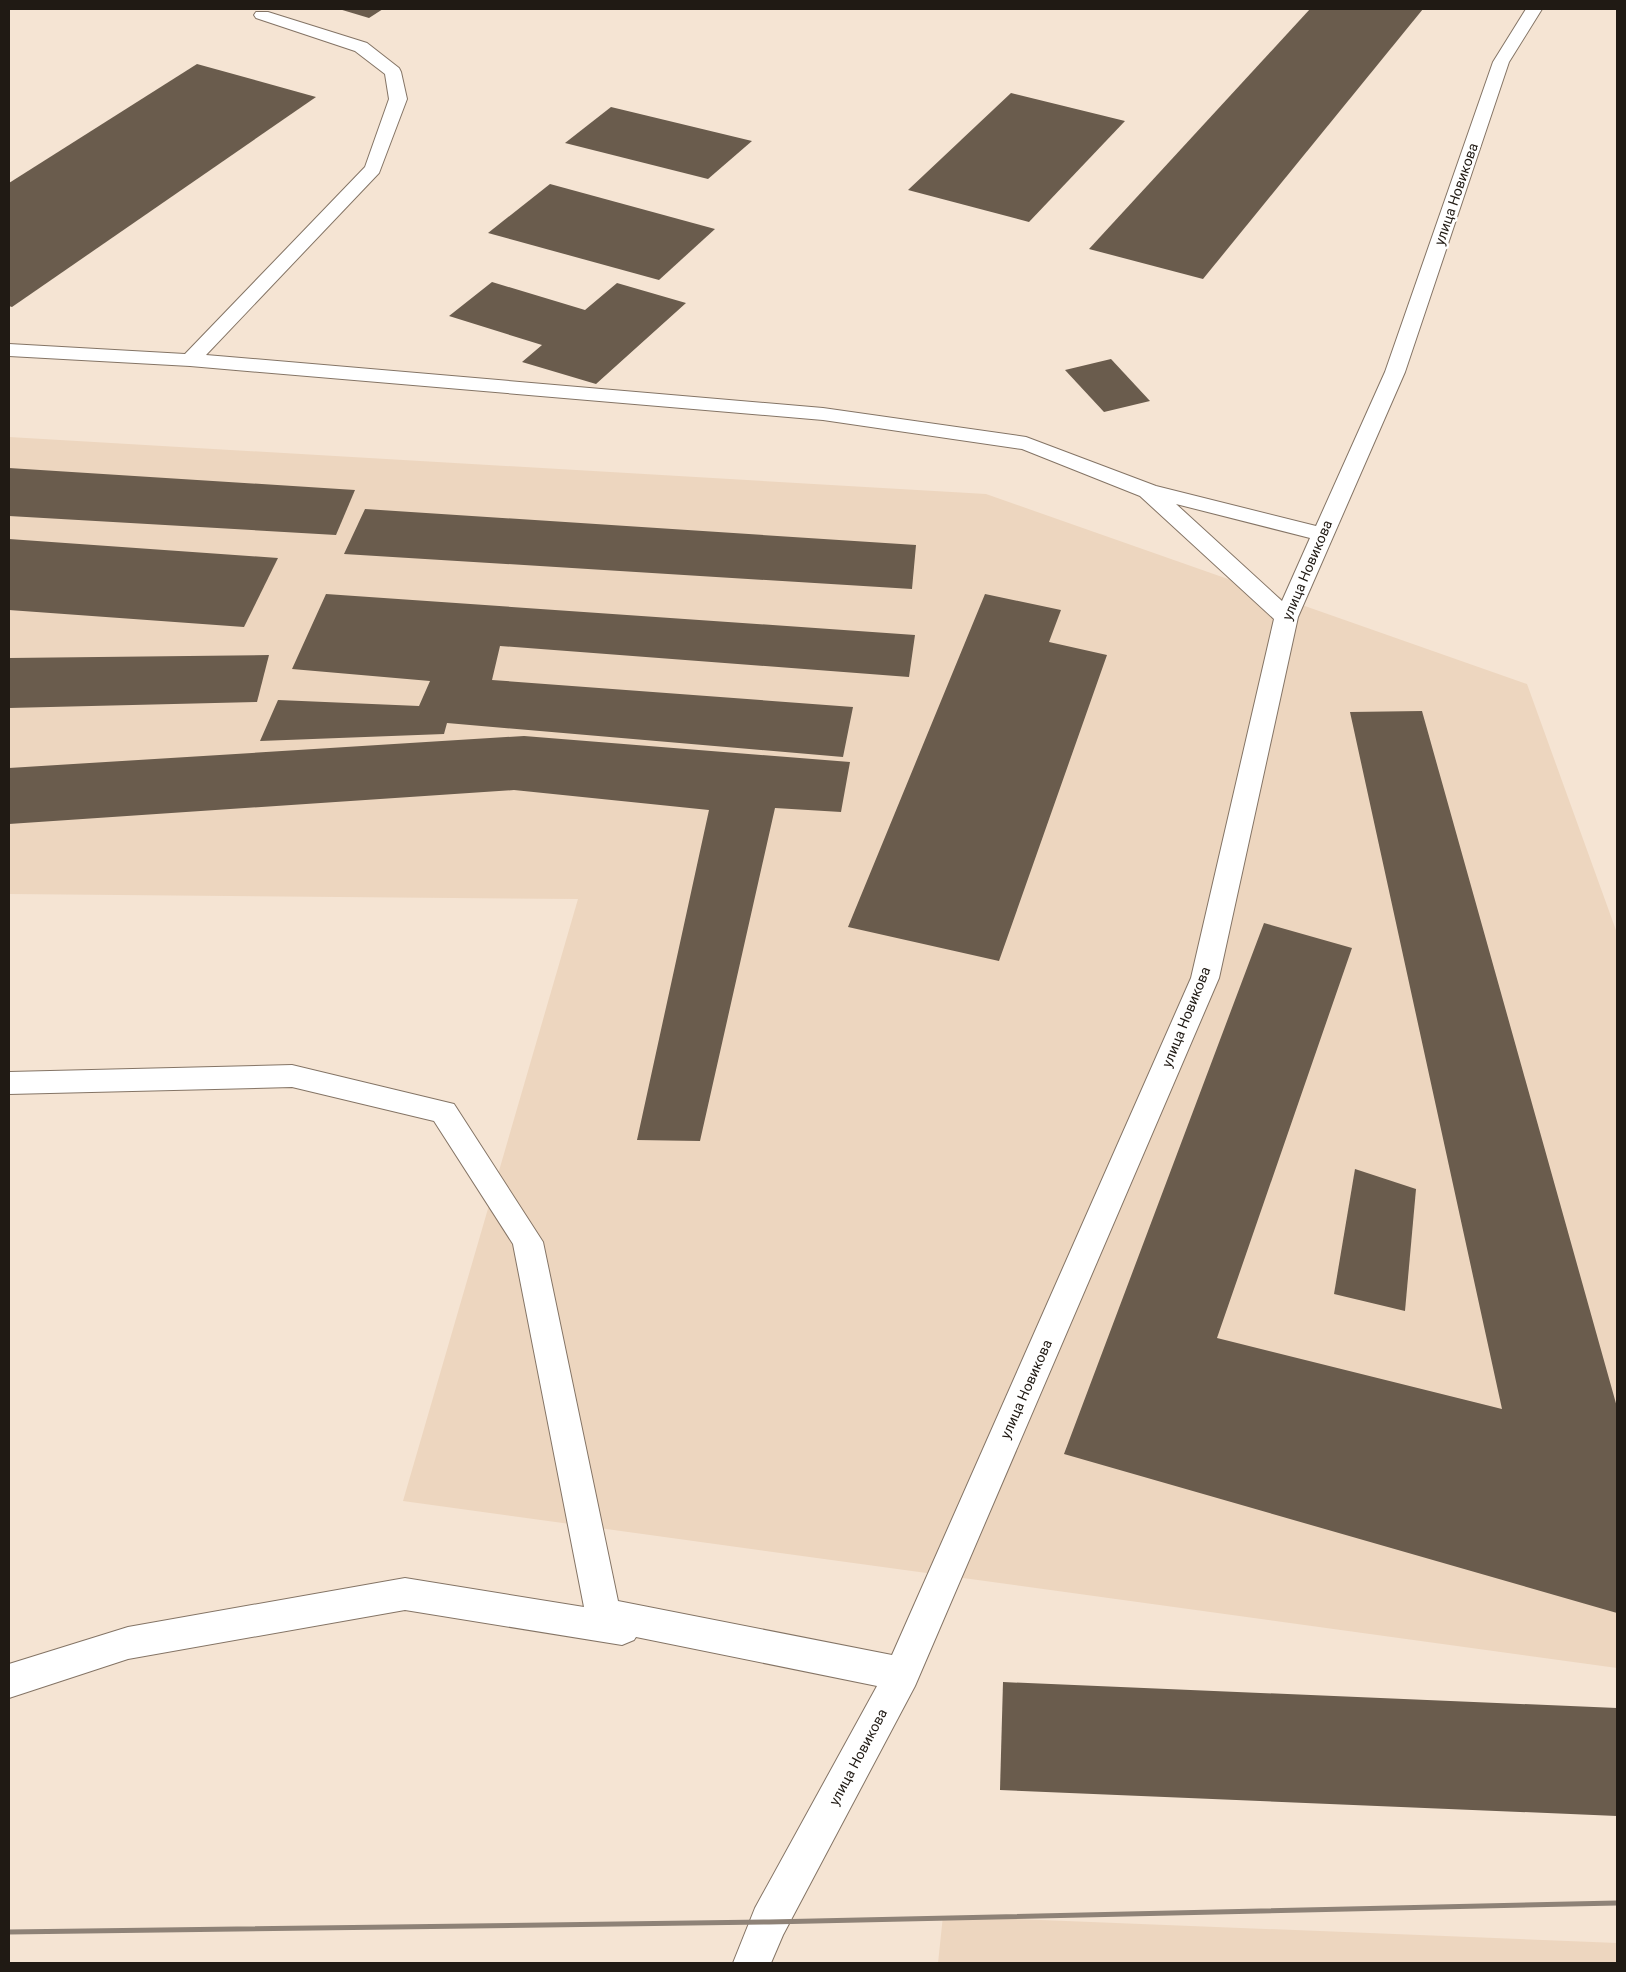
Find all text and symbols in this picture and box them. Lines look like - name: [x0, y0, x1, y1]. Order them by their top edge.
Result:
- street label: улица Новикова: [1431, 141, 1481, 247]
- street label: улица Новикова: [1279, 518, 1335, 622]
- street label: улица Новикова: [1159, 964, 1213, 1070]
- street label: улица Новикова: [997, 1337, 1055, 1441]
- street label: улица Новикова: [826, 1706, 890, 1808]

